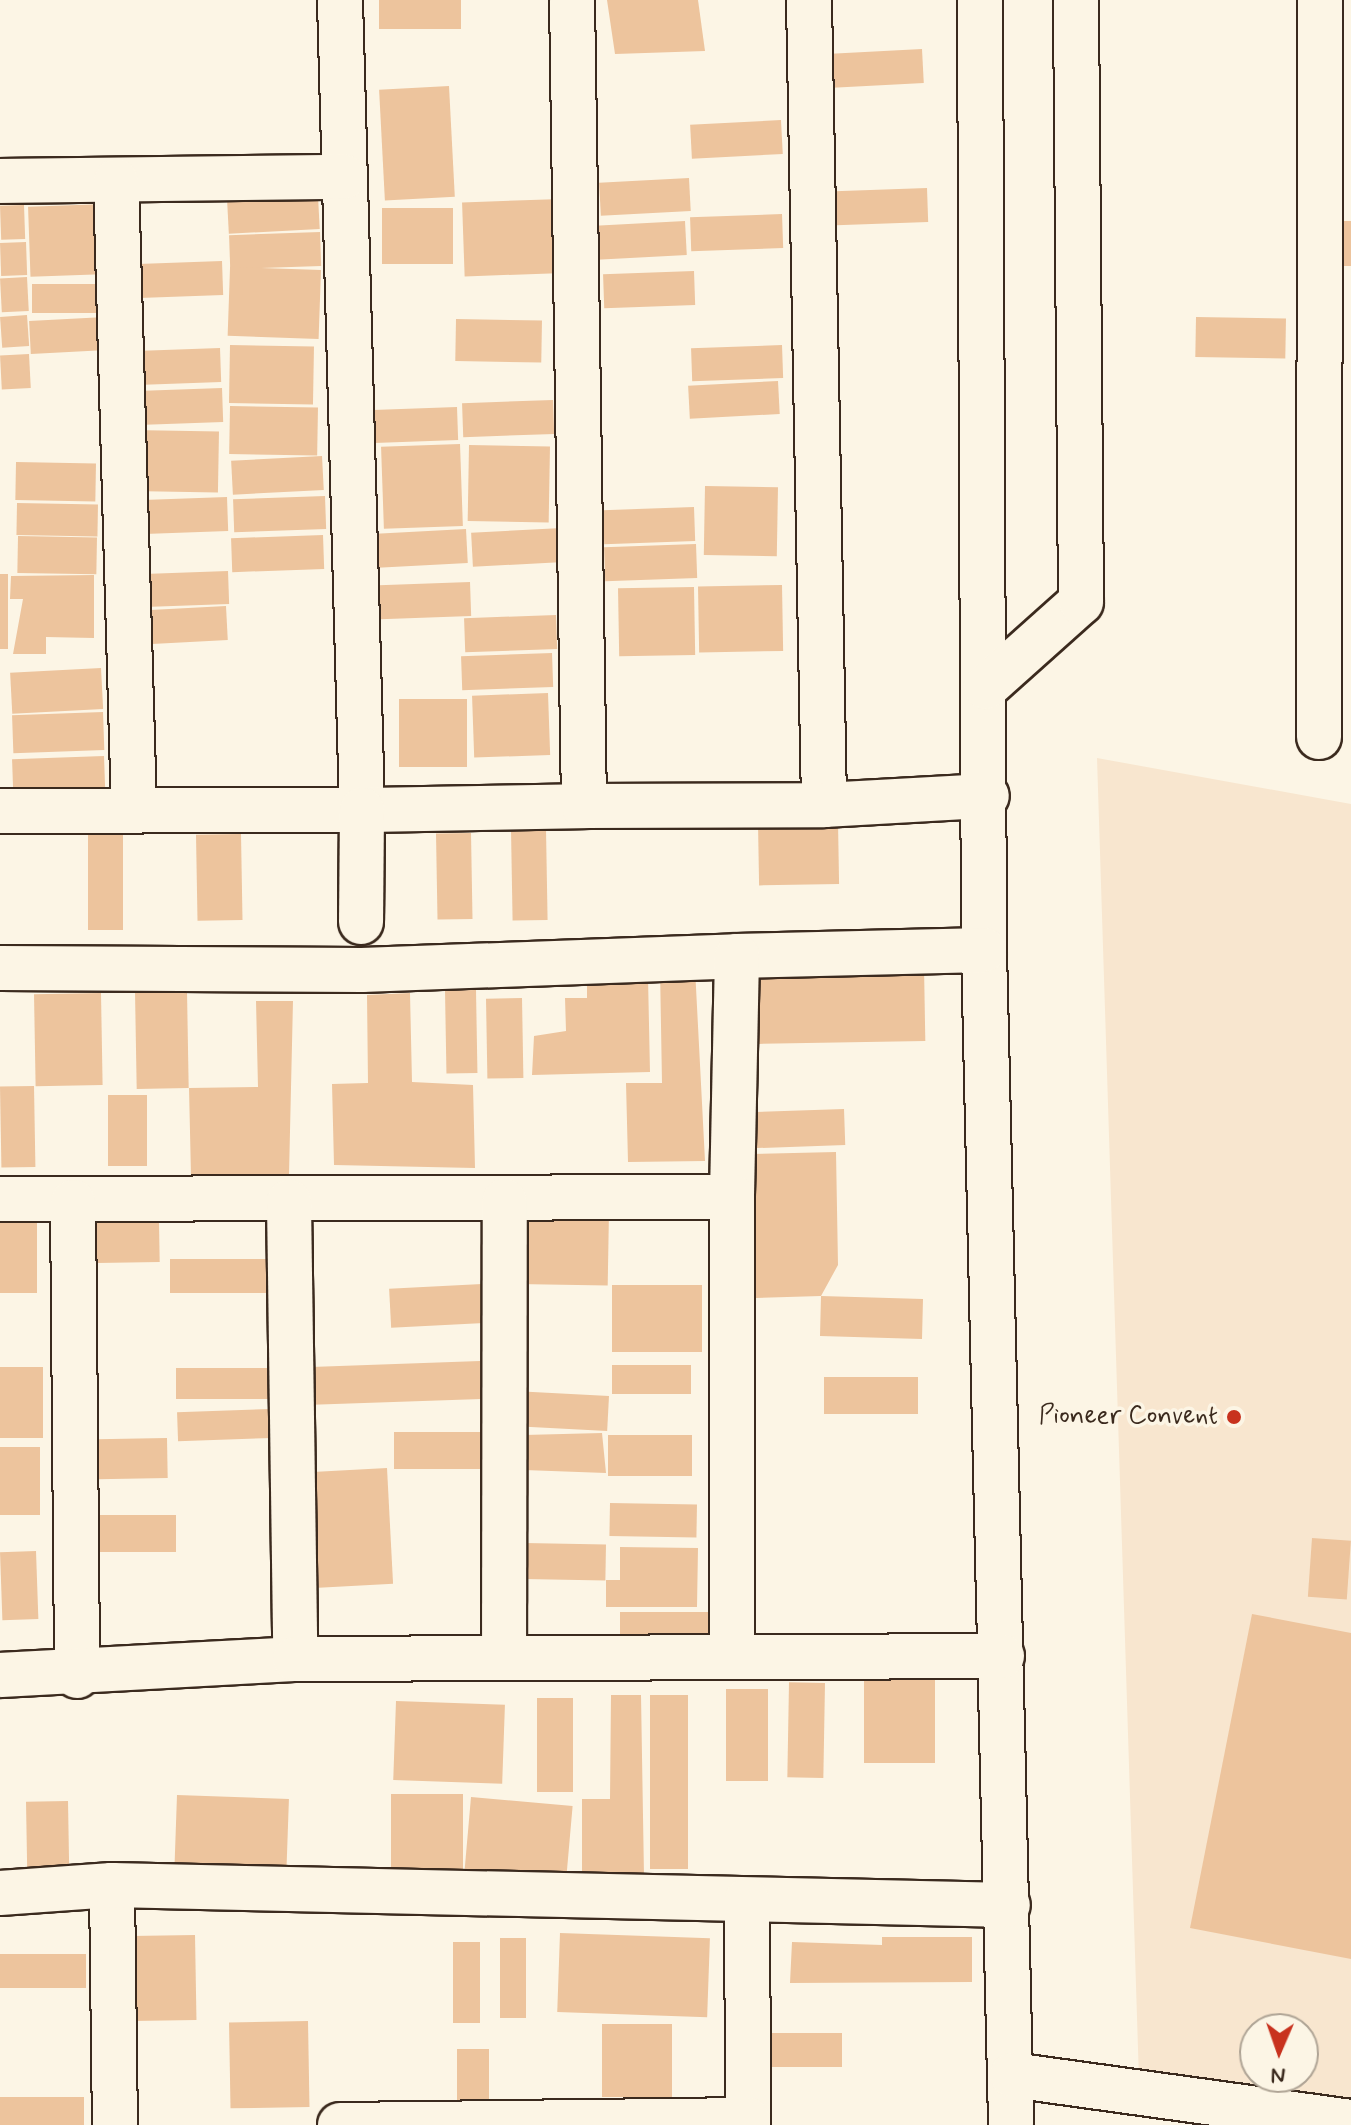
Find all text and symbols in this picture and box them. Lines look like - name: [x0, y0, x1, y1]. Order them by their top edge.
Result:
- place label: Pioneer Convent: [1039, 1401, 1218, 1433]
- marker: Pioneer Convent: [1225, 1408, 1243, 1426]
- north arrow: [1239, 2013, 1319, 2093]
- text: N: [1270, 2061, 1286, 2089]

